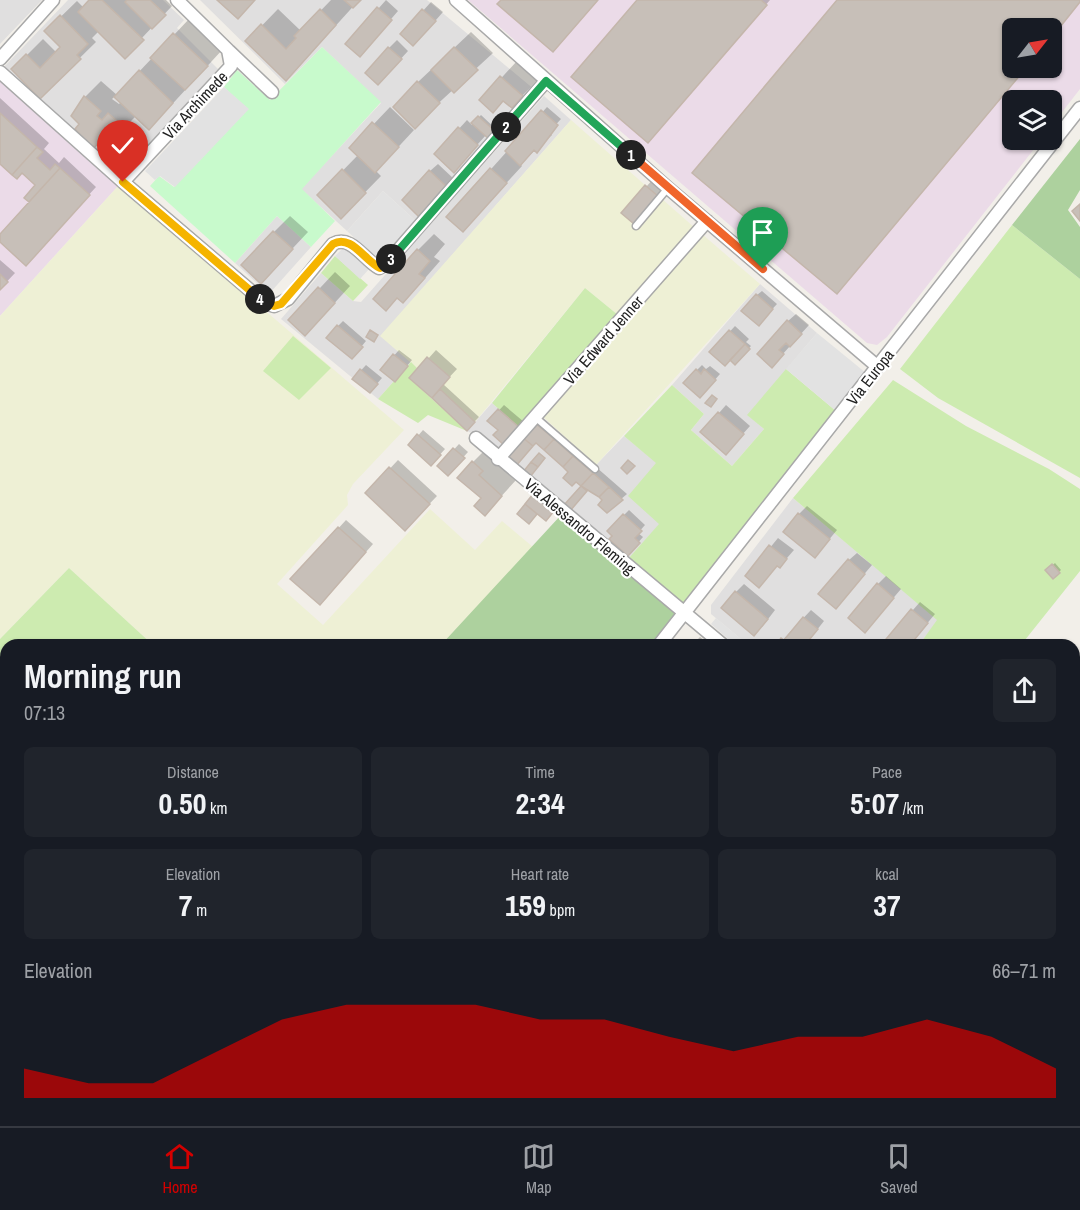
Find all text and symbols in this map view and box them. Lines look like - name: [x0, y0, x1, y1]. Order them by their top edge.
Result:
- north arrow: [1002, 18, 1062, 78]
- map controls: [1002, 18, 1062, 150]
- street label: Via Archimede: [158, 66, 232, 144]
- button: layers: [1002, 90, 1062, 150]
- pin: 2: [491, 112, 521, 142]
- text: 2: [502, 116, 510, 138]
- pin: [97, 120, 148, 182]
- icon: check: [106, 129, 139, 162]
- pin: 1: [616, 140, 646, 170]
- text: 1: [627, 144, 635, 166]
- pin: [737, 207, 788, 269]
- icon: arrive: [746, 216, 779, 249]
- pin: 3: [376, 244, 406, 274]
- text: 3: [387, 248, 395, 270]
- pin: 4: [245, 284, 275, 314]
- text: 4: [256, 288, 264, 310]
- street label: Via Edward Jenner: [558, 290, 648, 389]
- street label: Via Europa: [841, 344, 899, 410]
- street label: Via Alessandro Fleming: [520, 473, 641, 580]
- text: Morning run: [24, 654, 182, 698]
- button: share: [993, 659, 1056, 722]
- text: 07:13: [24, 699, 65, 726]
- text: Distance: [167, 761, 219, 783]
- text: Time: [525, 761, 555, 783]
- text: Pace: [872, 761, 902, 783]
- text: 0.50: [158, 783, 206, 823]
- text: 2:34: [515, 783, 565, 823]
- text: 5:07: [850, 783, 899, 823]
- text: km: [206, 797, 228, 819]
- text: /km: [899, 797, 924, 819]
- text: Elevation: [166, 863, 220, 885]
- text: Heart rate: [511, 863, 569, 885]
- text: kcal: [875, 863, 899, 885]
- text: 7: [179, 885, 193, 925]
- text: 159: [505, 885, 546, 925]
- text: 37: [873, 885, 901, 925]
- text: m: [193, 899, 207, 921]
- text: bpm: [546, 899, 575, 921]
- text: Elevation: [24, 957, 92, 984]
- text: 66–71 m: [992, 957, 1056, 984]
- tab: Home: [162, 1140, 197, 1198]
- tab: Map: [522, 1140, 555, 1198]
- tab: Saved: [880, 1140, 918, 1198]

